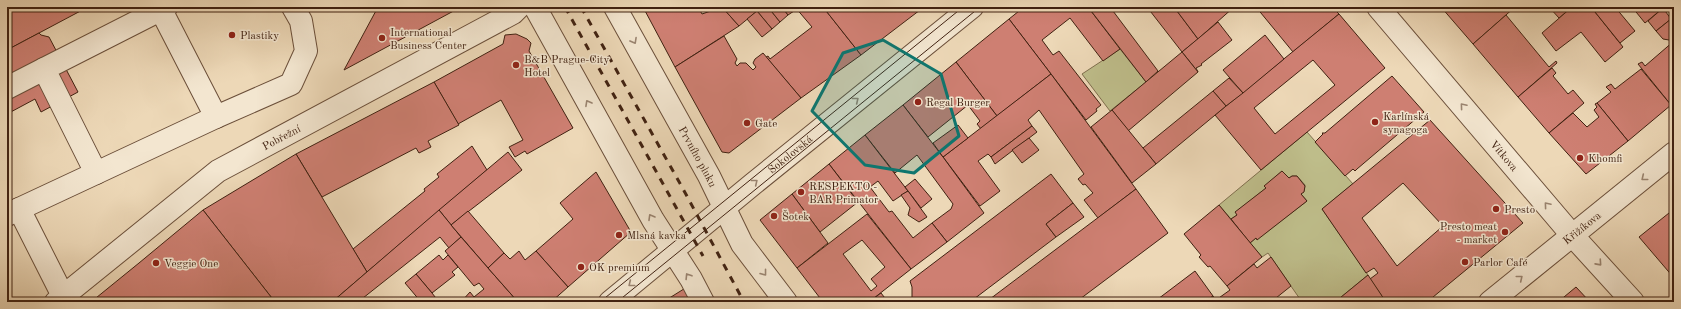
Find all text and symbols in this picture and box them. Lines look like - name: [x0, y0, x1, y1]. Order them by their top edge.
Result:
- place label: International Business Center: [390, 28, 467, 52]
- marker: Plastiky: [227, 30, 237, 40]
- place label: Plastiky: [240, 31, 279, 42]
- marker: International Business Center: [377, 33, 387, 43]
- one-way arrow: [629, 37, 637, 44]
- place label: B&B Prague-City Hotel: [524, 55, 609, 79]
- marker: B&B Prague-City Hotel: [511, 60, 521, 70]
- marker: Regal Burger: [913, 97, 923, 107]
- one-way arrow: [852, 98, 859, 105]
- place label: Regal Burger: [926, 98, 990, 109]
- one-way arrow: [586, 100, 593, 108]
- one-way arrow: [1460, 103, 1467, 111]
- place label: Karlínská synagoga: [1383, 112, 1430, 136]
- marker: Karlínská synagoga: [1370, 117, 1380, 127]
- marker: Gate: [742, 118, 752, 128]
- place label: Gate: [755, 119, 777, 130]
- street label: Pobřežní: [261, 123, 304, 153]
- street label: Prvního pluku: [676, 125, 718, 189]
- street label: Sokolovská: [767, 134, 816, 176]
- street label: Vítkova: [1487, 139, 1520, 174]
- marker: Khomfi: [1575, 153, 1585, 163]
- place label: Khomfi: [1588, 154, 1622, 165]
- one-way arrow: [1641, 173, 1648, 180]
- one-way arrow: [751, 179, 758, 186]
- place label: RESPEKTO - BAR Primator: [809, 182, 879, 206]
- marker: RESPEKTO - BAR Primator: [796, 187, 806, 197]
- one-way arrow: [1544, 203, 1551, 210]
- marker: Presto: [1491, 204, 1501, 214]
- place label: Presto: [1504, 205, 1535, 216]
- place label: Šotek: [782, 209, 809, 223]
- street label: Křižíkova: [1562, 210, 1604, 247]
- marker: Šotek: [769, 211, 779, 221]
- one-way arrow: [649, 214, 656, 221]
- place label: Presto meat - market: [1440, 222, 1497, 246]
- marker: Presto meat - market: [1500, 227, 1510, 237]
- marker: Mlsná kavka: [614, 230, 624, 240]
- place label: Mlsná kavka: [627, 231, 687, 242]
- marker: Parlor Café: [1460, 257, 1470, 267]
- marker: Veggie One: [151, 258, 161, 268]
- place label: Parlor Café: [1473, 258, 1527, 269]
- one-way arrow: [1594, 258, 1601, 266]
- place label: Veggie One: [164, 259, 218, 270]
- marker: OK premium: [576, 262, 586, 272]
- place label: OK premium: [589, 263, 650, 274]
- one-way arrow: [759, 268, 766, 275]
- one-way arrow: [685, 273, 693, 280]
- one-way arrow: [1516, 275, 1523, 282]
- one-way arrow: [628, 280, 636, 287]

